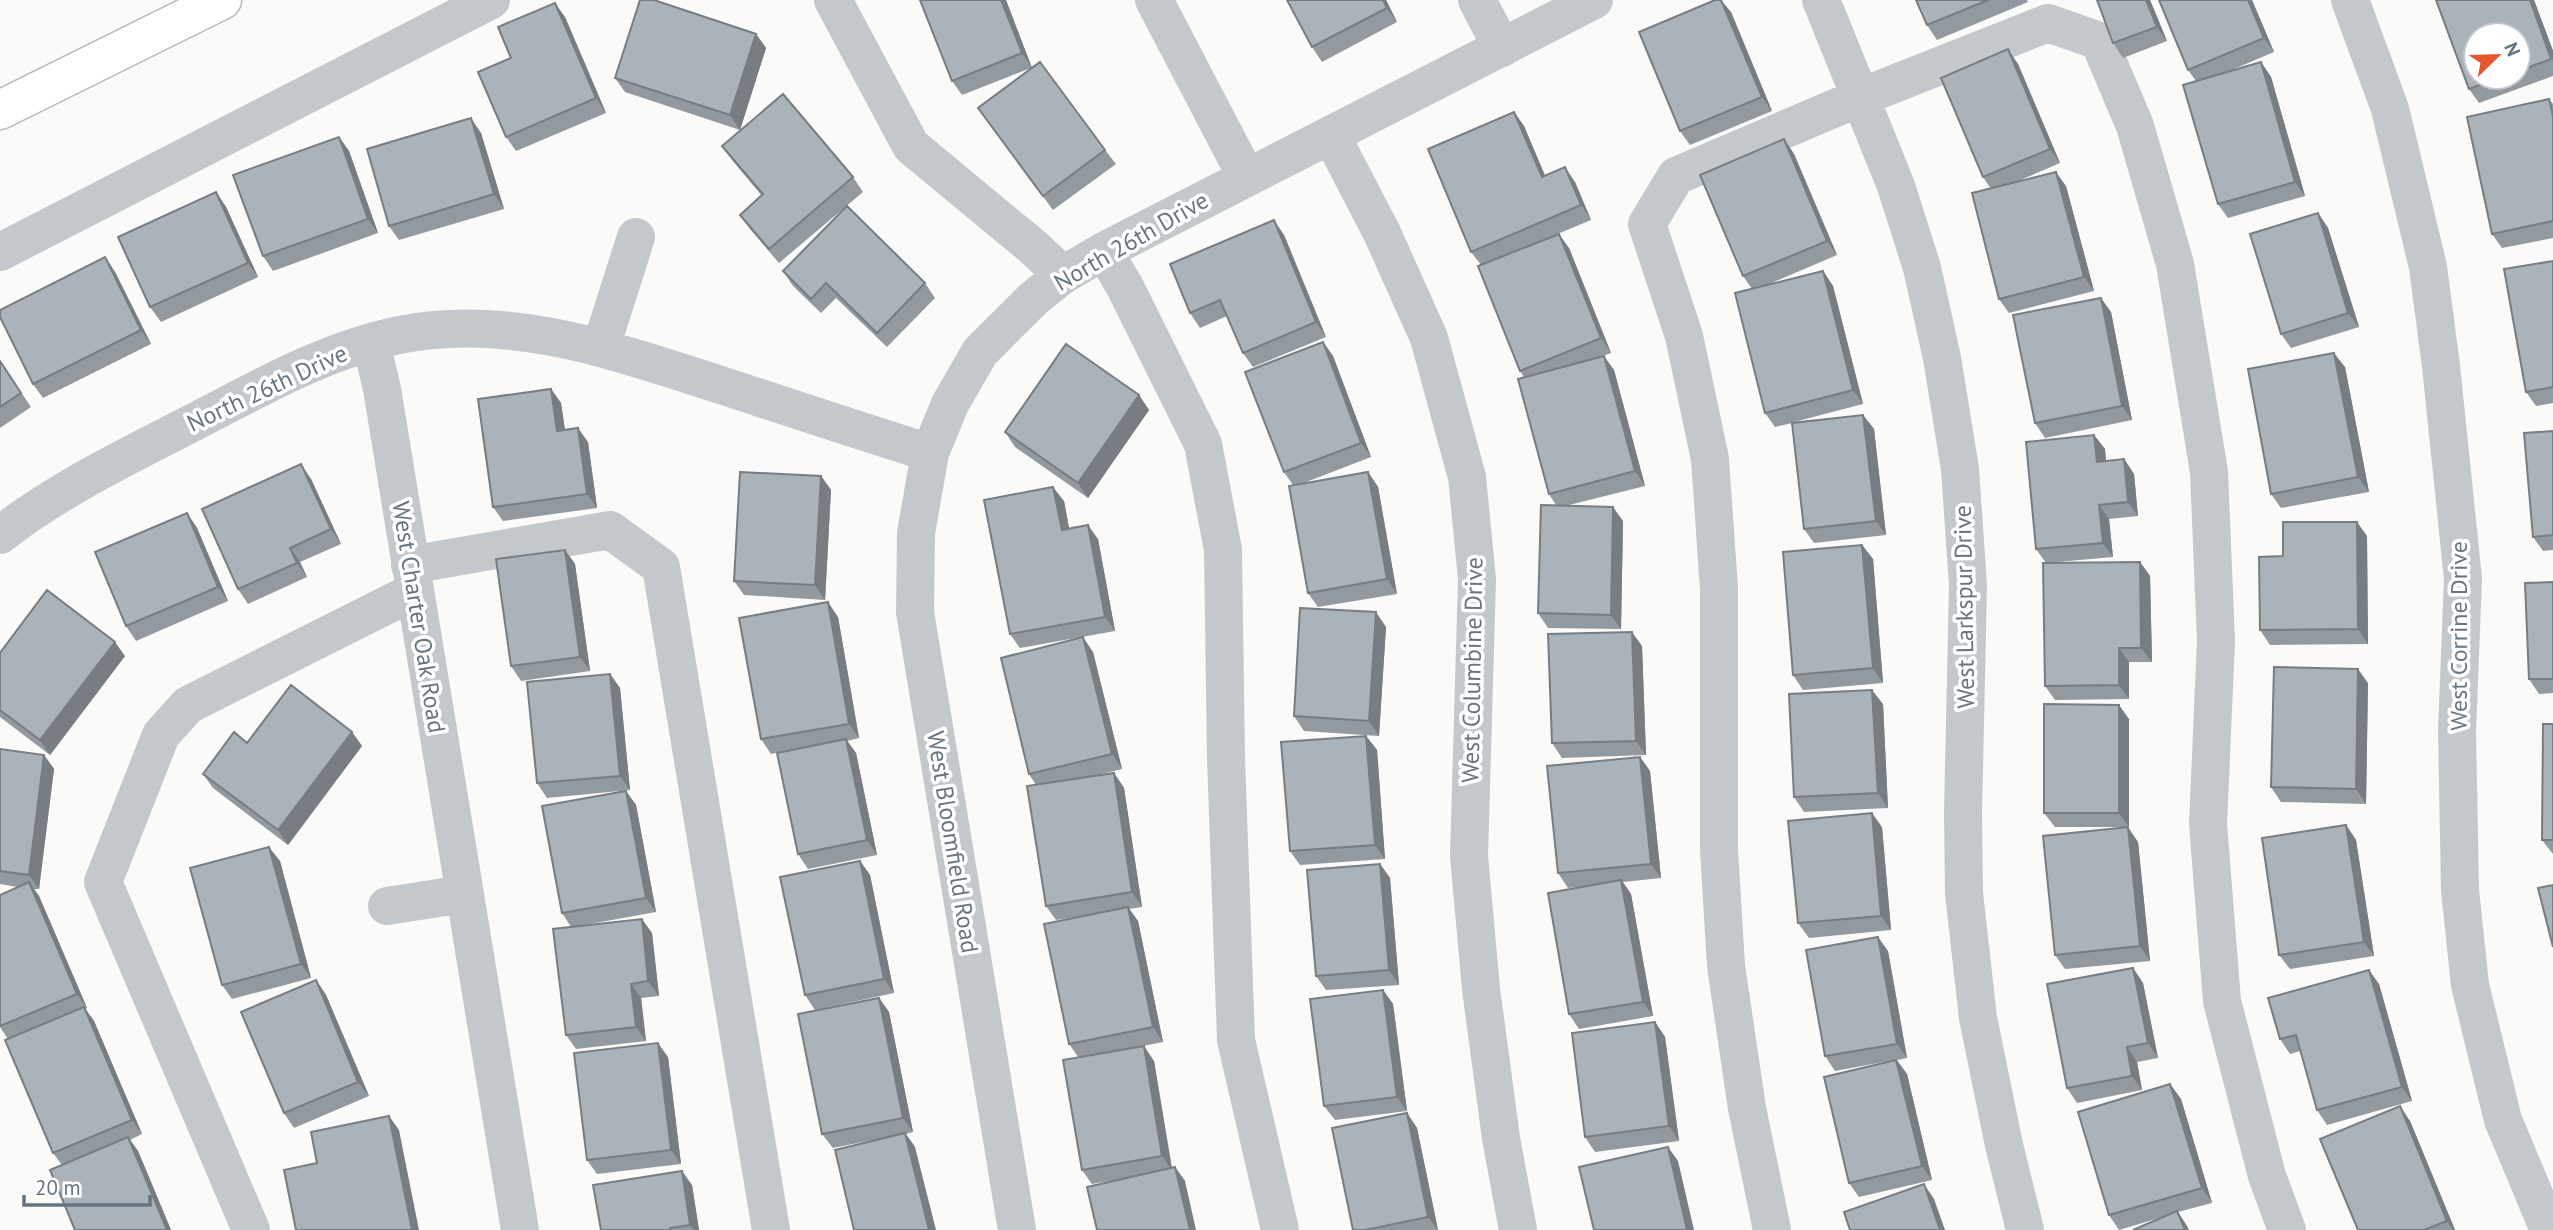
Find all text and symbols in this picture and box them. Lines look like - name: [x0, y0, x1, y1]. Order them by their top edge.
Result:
- north arrow: [2462, 21, 2532, 91]
- text: N: [2499, 39, 2526, 60]
- street label: North 26th Drive: [1048, 184, 1214, 298]
- street label: North 26th Drive: [182, 337, 352, 439]
- street label: West Charter Oak Road: [385, 499, 453, 735]
- street label: West Larkspur Drive: [1947, 505, 1981, 709]
- street label: West Corrine Drive: [2443, 541, 2474, 731]
- street label: West Columbine Drive: [1455, 557, 1489, 783]
- street label: West Bloomfield Road: [920, 729, 986, 955]
- scale bar: [24, 1164, 150, 1208]
- text: 20 m: [35, 1174, 81, 1201]

